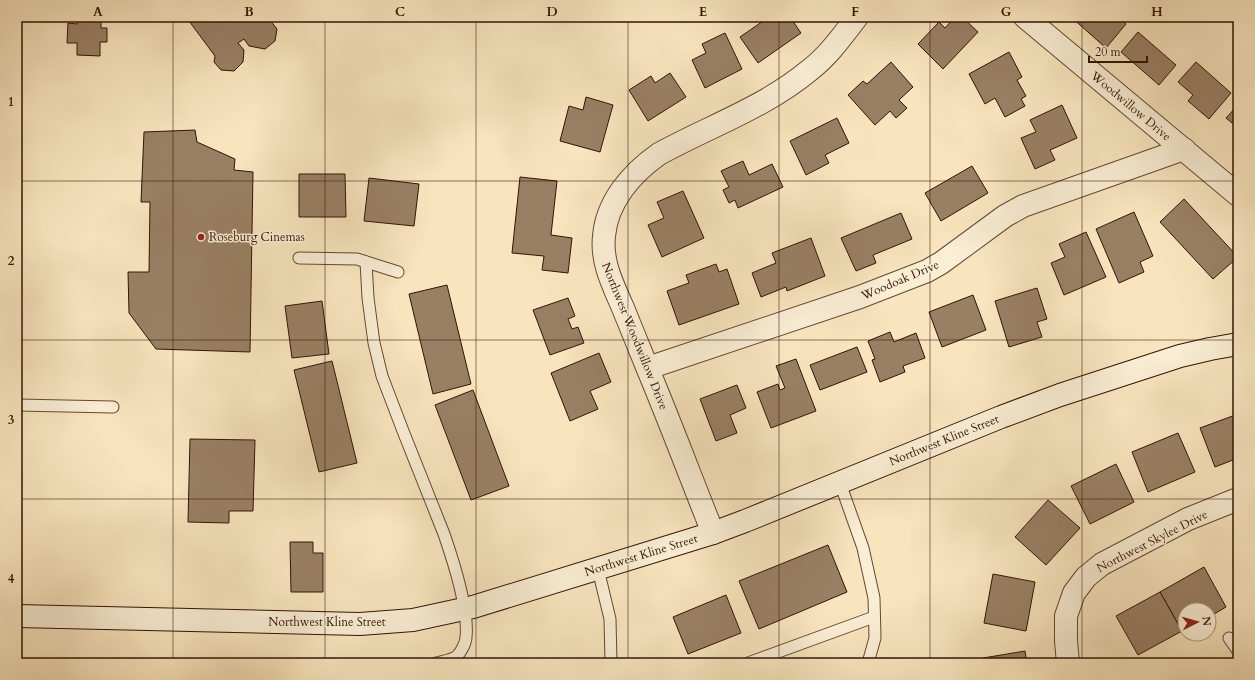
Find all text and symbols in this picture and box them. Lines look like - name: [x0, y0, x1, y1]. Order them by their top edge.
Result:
- text: A: [93, 3, 103, 21]
- text: B: [244, 3, 254, 21]
- text: C: [395, 3, 405, 21]
- text: D: [546, 3, 558, 21]
- text: E: [699, 3, 707, 21]
- text: F: [851, 3, 859, 21]
- text: G: [1001, 3, 1012, 21]
- text: H: [1151, 3, 1163, 21]
- scale bar: [1089, 38, 1147, 64]
- text: 20 m: [1095, 44, 1122, 60]
- street label: Woodwillow Drive: [1087, 67, 1174, 144]
- text: 1: [8, 93, 14, 111]
- place label: Roseburg Cinemas: [209, 229, 305, 245]
- marker: Roseburg Cinemas: [196, 232, 206, 242]
- text: 2: [8, 252, 15, 270]
- street label: Woodoak Drive: [858, 256, 941, 304]
- street label: Northwest Woodwillow Drive: [598, 260, 672, 412]
- text: 3: [8, 411, 15, 429]
- street label: Northwest Kline Street: [887, 411, 1002, 469]
- street label: Northwest Skylee Drive: [1094, 506, 1210, 576]
- street label: Northwest Kline Street: [583, 530, 700, 580]
- text: 4: [8, 570, 15, 588]
- north arrow: [1177, 602, 1217, 642]
- street label: Northwest Kline Street: [268, 614, 386, 630]
- text: N: [1198, 615, 1214, 627]

